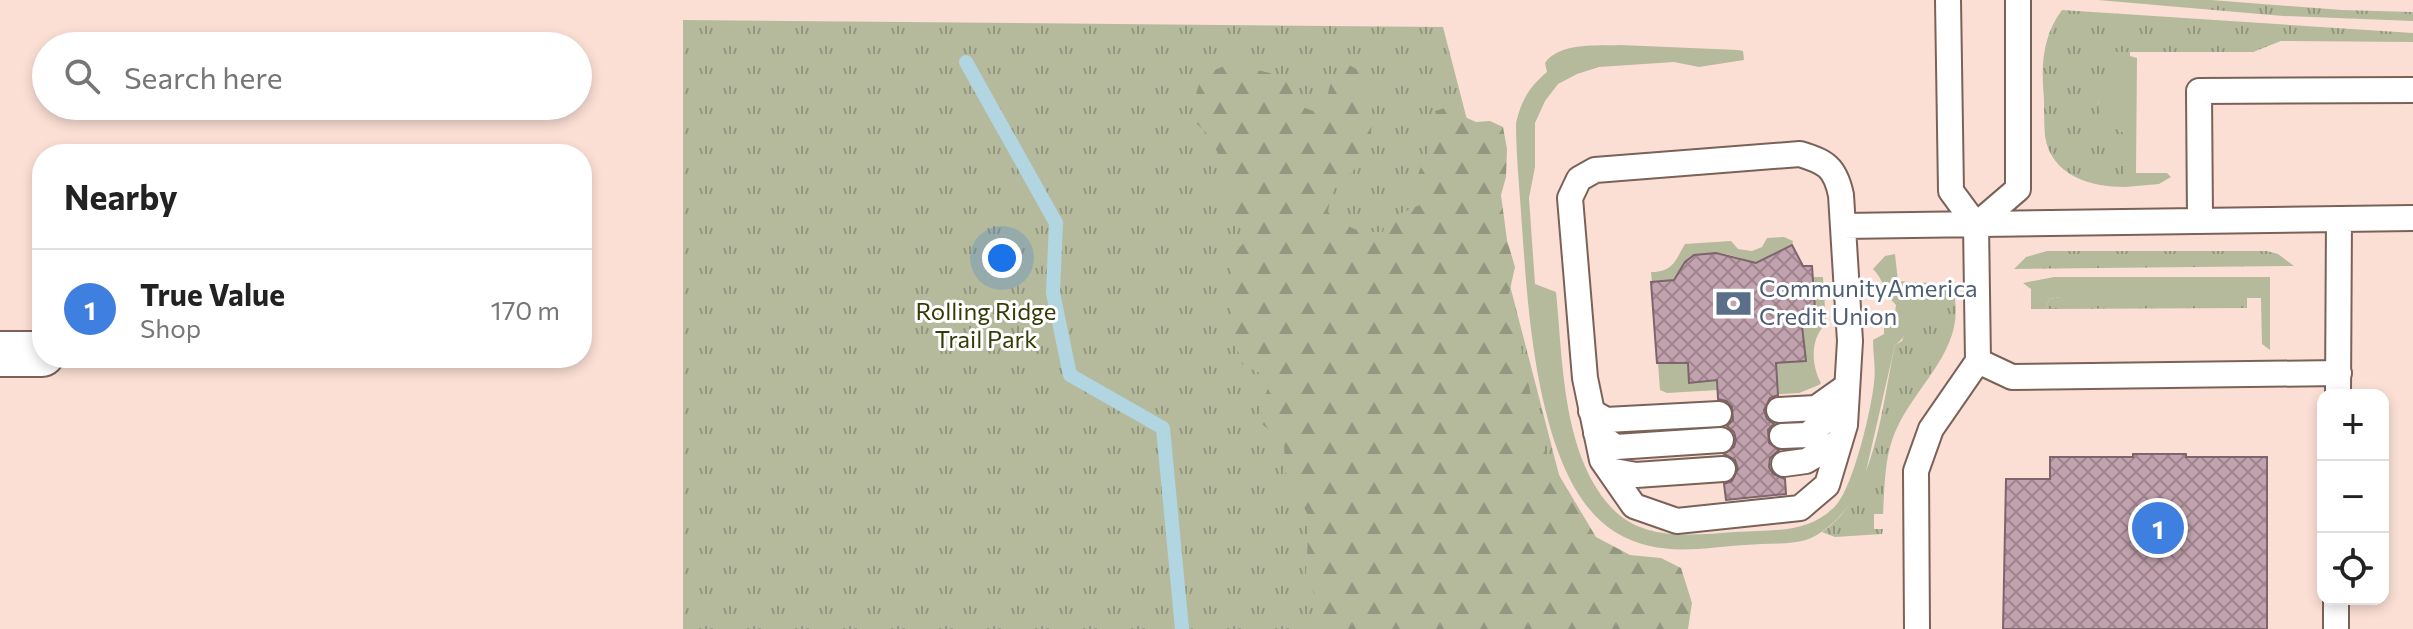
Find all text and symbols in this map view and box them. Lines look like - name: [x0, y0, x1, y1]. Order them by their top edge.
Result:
- search box: [32, 32, 592, 120]
- icon: search: [60, 54, 104, 98]
- text: Search here: [124, 58, 283, 95]
- text: Nearby: [64, 175, 178, 217]
- your location: [982, 238, 1022, 278]
- place label: CommunityAmerica Credit Union: [1759, 273, 1978, 330]
- text: True Value: [140, 275, 285, 312]
- bank icon: CommunityAmerica Credit Union: [1714, 284, 1752, 322]
- text: 1: [84, 294, 96, 325]
- text: 170 m: [491, 294, 560, 325]
- park label: Rolling Ridge Trail Park: [916, 296, 1056, 353]
- text: Shop: [140, 312, 201, 343]
- map controls: [2317, 389, 2389, 605]
- button: +: [2317, 389, 2389, 461]
- button: −: [2317, 461, 2389, 533]
- pin: 1: [2132, 498, 2184, 558]
- button: locate: [2317, 533, 2389, 605]

